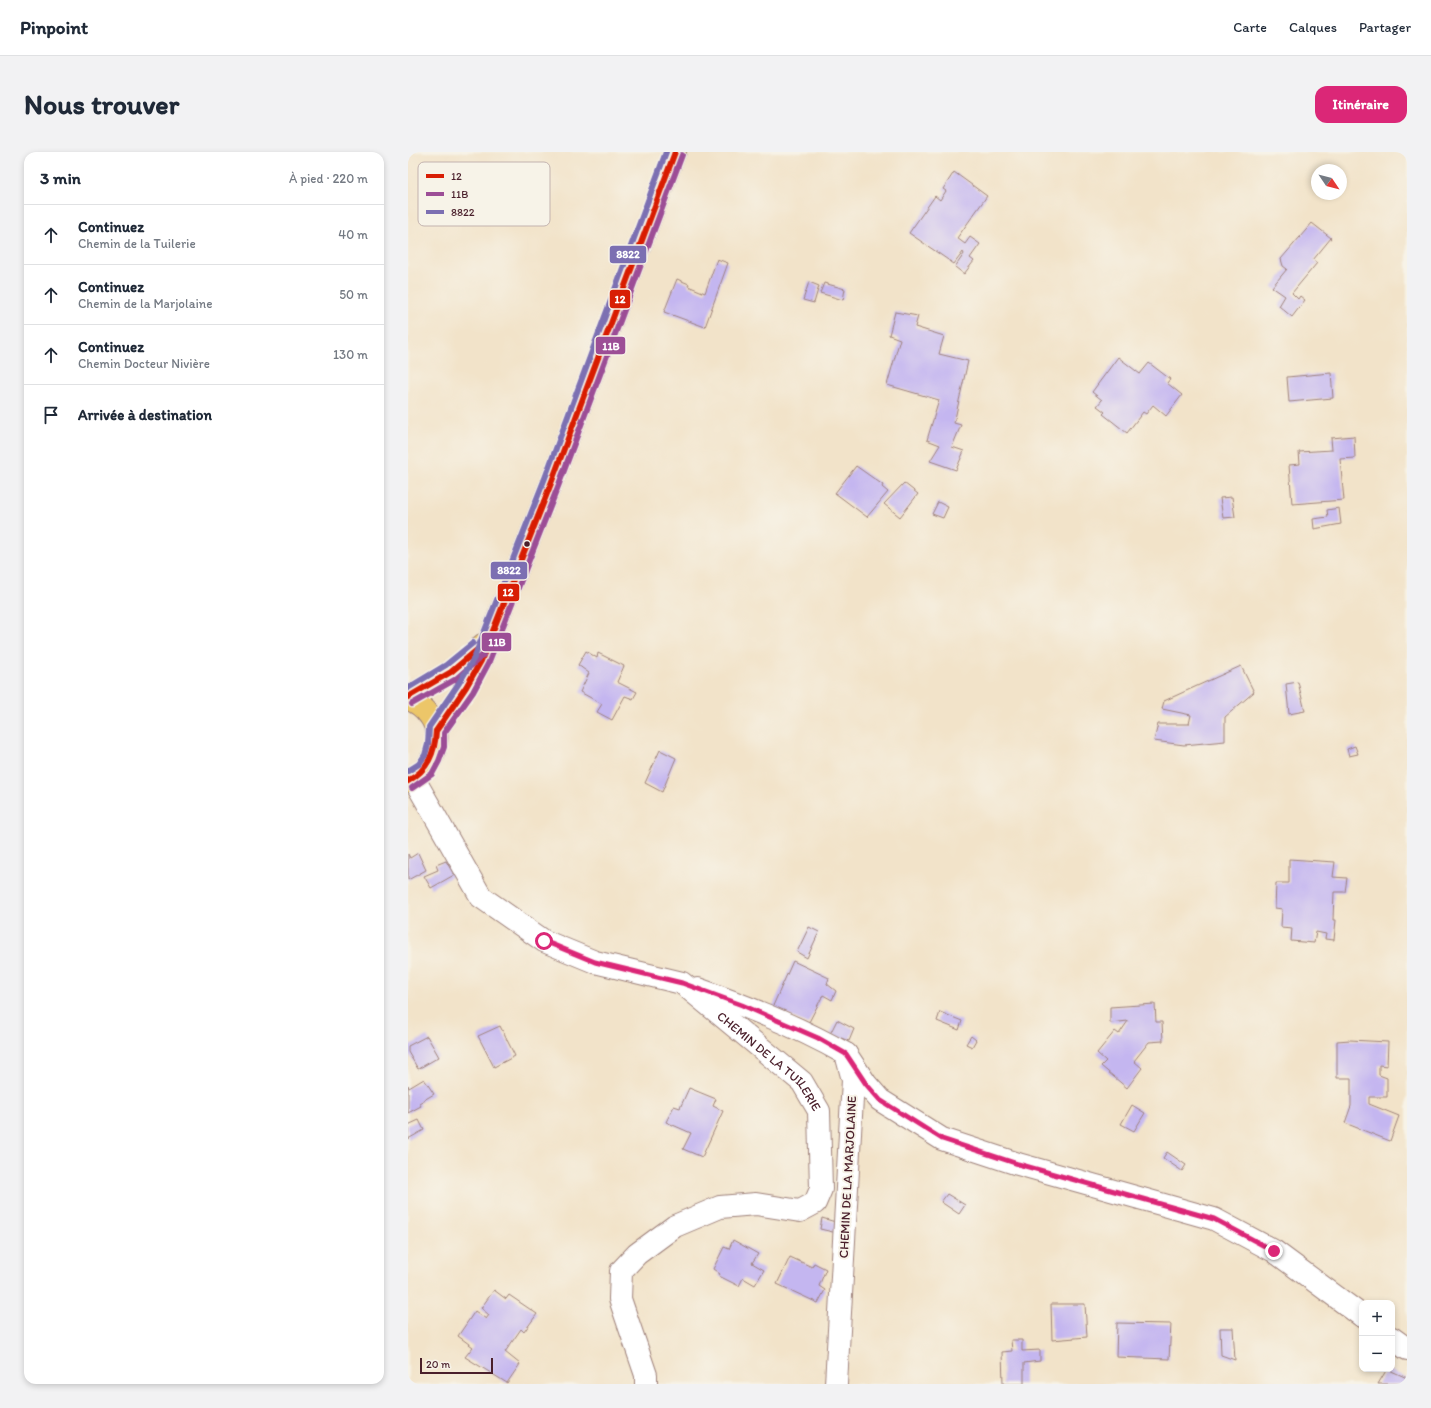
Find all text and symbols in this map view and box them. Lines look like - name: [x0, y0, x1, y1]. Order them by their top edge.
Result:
- text: Pinpoint: [20, 16, 88, 39]
- text: Carte: [1233, 19, 1267, 36]
- text: Calques: [1289, 19, 1337, 36]
- text: Partager: [1359, 19, 1411, 36]
- button: Itinéraire: [1315, 86, 1407, 123]
- text: Nous trouver: [24, 87, 179, 121]
- legend: [418, 162, 550, 226]
- north arrow: [1311, 164, 1347, 200]
- text: 3 min: [40, 168, 81, 188]
- text: 12: [451, 170, 462, 183]
- text: À pied · 220 m: [289, 171, 368, 186]
- text: 11B: [451, 188, 468, 201]
- text: 8822: [451, 206, 475, 219]
- text: Continuez: [78, 218, 144, 236]
- icon: ahead: [40, 224, 62, 246]
- text: 40 m: [338, 227, 368, 242]
- text: Chemin de la Tuilerie: [78, 236, 196, 251]
- line badge: 8822: [609, 245, 647, 264]
- text: 8822: [616, 248, 640, 261]
- text: Continuez: [78, 278, 144, 296]
- icon: ahead: [40, 284, 62, 306]
- text: 50 m: [339, 287, 368, 302]
- line badge: 12: [609, 289, 631, 309]
- text: 12: [615, 293, 626, 306]
- text: Chemin de la Marjolaine: [78, 296, 212, 311]
- line badge: 11B: [595, 336, 626, 355]
- text: Continuez: [78, 338, 144, 356]
- text: 11B: [602, 340, 620, 353]
- icon: ahead: [40, 344, 62, 366]
- text: 130 m: [333, 347, 368, 362]
- text: Chemin Docteur Nivière: [78, 356, 210, 371]
- icon: arrive: [40, 404, 62, 426]
- text: Arrivée à destination: [78, 406, 212, 424]
- unlabelled marker: [522, 539, 532, 549]
- line badge: 8822: [490, 561, 528, 580]
- text: 8822: [497, 564, 521, 577]
- line badge: 12: [497, 583, 520, 602]
- text: 12: [503, 586, 514, 599]
- line badge: 11B: [481, 632, 512, 652]
- text: 11B: [488, 636, 506, 649]
- route start: [535, 932, 553, 950]
- street label: CHEMIN DE LA TUILERIE: [714, 1008, 824, 1114]
- street label: CHEMIN DE LA MARJOLAINE: [836, 1095, 859, 1259]
- route end: [1265, 1242, 1283, 1260]
- map controls: [1359, 1300, 1395, 1372]
- button: +: [1359, 1300, 1395, 1336]
- button: −: [1359, 1336, 1395, 1372]
- scale bar: [420, 1356, 493, 1375]
- text: 20 m: [426, 1358, 450, 1371]

